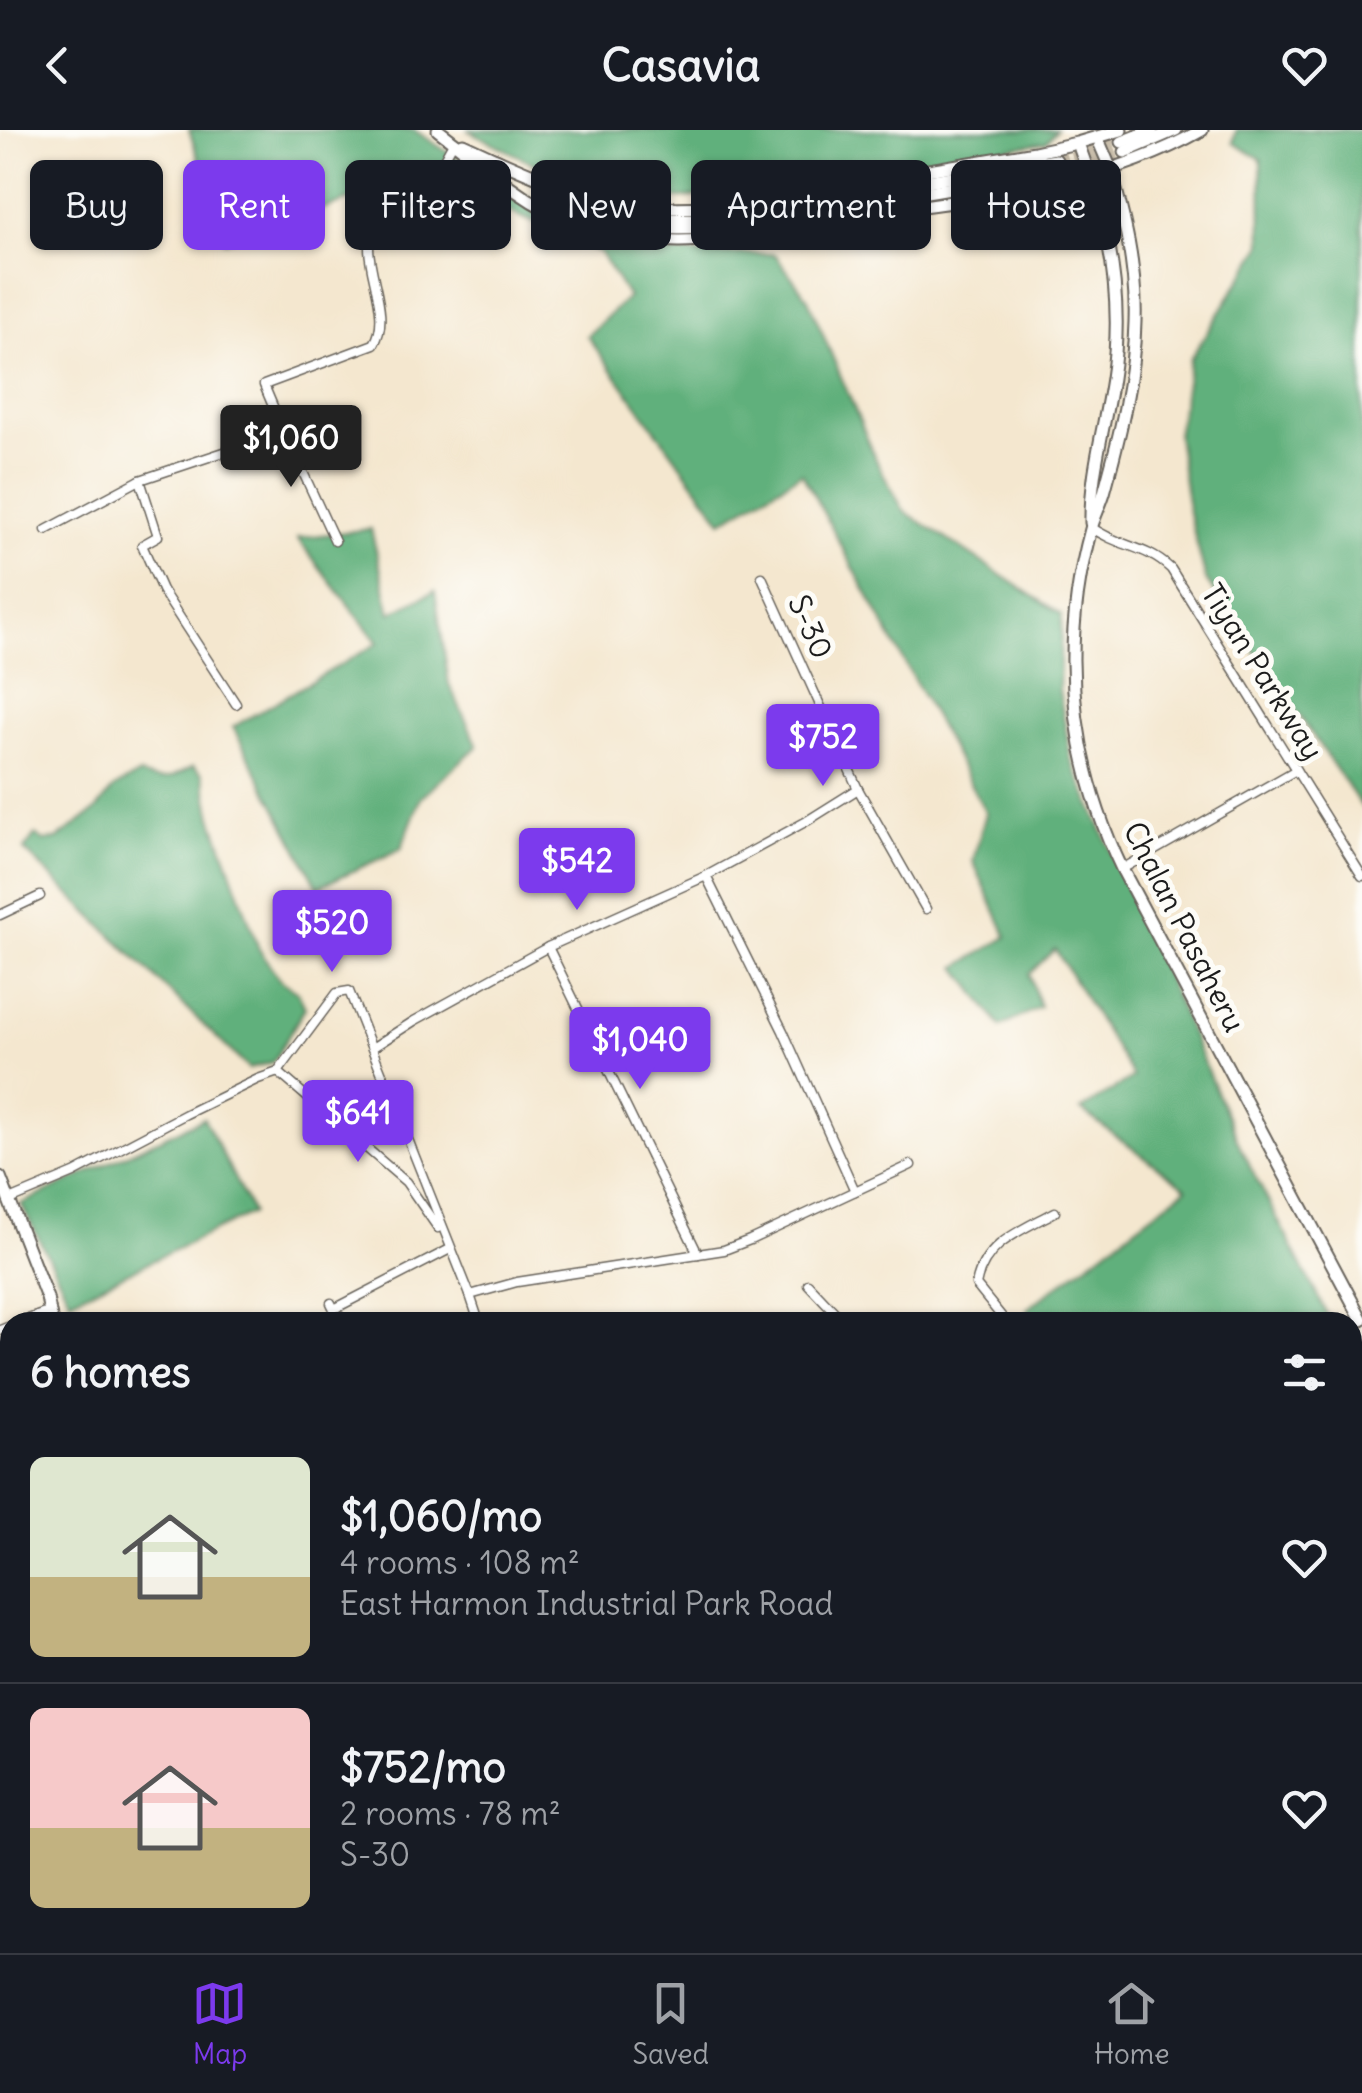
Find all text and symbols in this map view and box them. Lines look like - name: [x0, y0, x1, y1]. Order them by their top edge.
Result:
- text: Casavia: [602, 37, 760, 93]
- icon: back: [30, 38, 85, 93]
- icon: heart: [1277, 38, 1332, 93]
- chip: Buy: [30, 160, 163, 250]
- chip: Rent: [183, 160, 325, 250]
- chip: Filters: [345, 160, 511, 250]
- chip: New: [531, 160, 671, 250]
- chip: Apartment: [691, 160, 931, 250]
- chip: House: [951, 160, 1121, 250]
- pin: $1,060: [210, 405, 372, 490]
- text: $1,060: [242, 417, 340, 458]
- street label: Tiyan Parkway: [1194, 576, 1332, 767]
- street label: S-30: [780, 589, 842, 664]
- pin: $752: [764, 704, 882, 789]
- text: $752: [788, 716, 858, 757]
- street label: Chalan Pasaheru: [1116, 815, 1254, 1038]
- pin: $542: [518, 828, 636, 913]
- text: $542: [541, 840, 613, 881]
- pin: $520: [273, 890, 391, 975]
- text: $520: [295, 902, 369, 943]
- pin: $1,040: [559, 1007, 721, 1092]
- text: $1,040: [591, 1019, 689, 1060]
- pin: $641: [299, 1080, 417, 1165]
- text: $641: [324, 1092, 392, 1133]
- icon: filters: [1277, 1345, 1332, 1400]
- text: 6 homes: [30, 1346, 191, 1398]
- text: $1,060/mo: [340, 1490, 542, 1542]
- icon: home: [110, 1497, 230, 1617]
- icon: heart: [1277, 1530, 1332, 1585]
- text: 4 rooms · 108 m²: [340, 1542, 580, 1583]
- text: East Harmon Industrial Park Road: [340, 1583, 833, 1624]
- text: $752/mo: [340, 1741, 506, 1793]
- icon: home: [110, 1748, 230, 1868]
- icon: heart: [1277, 1781, 1332, 1836]
- text: 2 rooms · 78 m²: [340, 1793, 561, 1834]
- text: S-30: [340, 1834, 410, 1875]
- tab: Map: [192, 1976, 247, 2072]
- tab: Saved: [632, 1976, 709, 2072]
- tab: Home: [1094, 1976, 1170, 2072]

